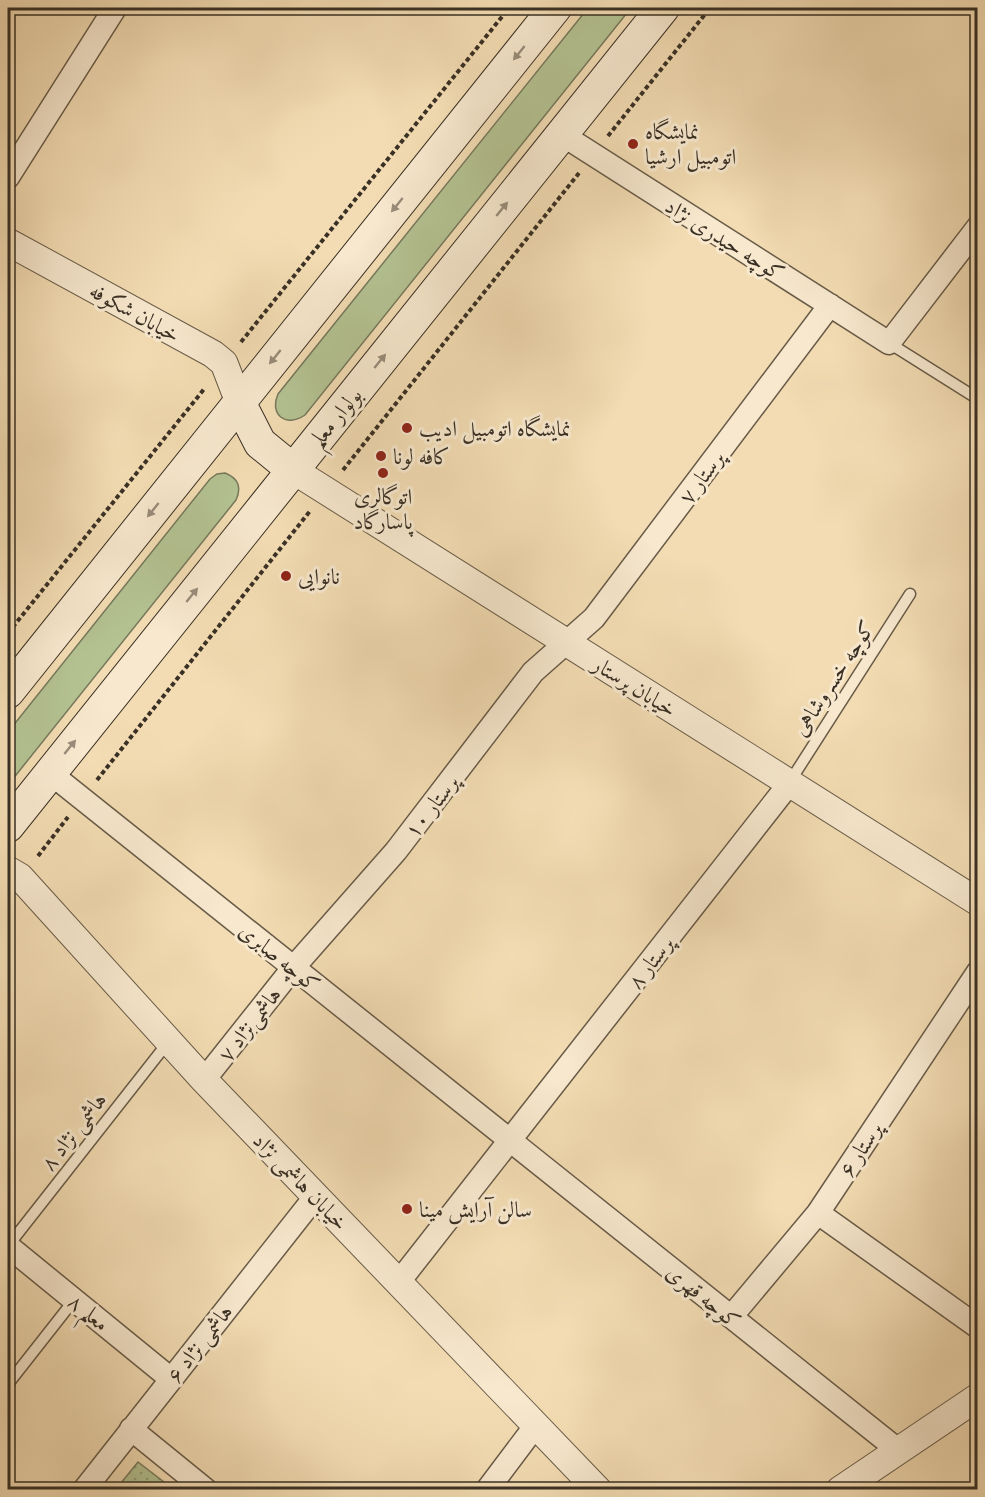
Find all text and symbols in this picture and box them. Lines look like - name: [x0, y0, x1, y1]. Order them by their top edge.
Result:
- one-way arrow: [512, 45, 525, 61]
- place label: نمایشگاه اتومبیل ارشیا: [645, 118, 736, 172]
- marker: نمایشگاه اتومبیل ارشیا: [626, 137, 640, 151]
- street label: کوچه حیدری نژاد: [659, 192, 789, 288]
- one-way arrow: [391, 198, 403, 213]
- one-way arrow: [495, 201, 507, 216]
- street label: خیابان شکوفه: [85, 277, 185, 348]
- one-way arrow: [269, 350, 281, 365]
- one-way arrow: [373, 353, 386, 369]
- street label: بولوار معلم: [303, 382, 375, 458]
- place label: نمایشگاه اتومبیل ادیب: [419, 415, 571, 444]
- marker: نمایشگاه اتومبیل ادیب: [400, 421, 414, 435]
- place label: کافه لونا: [393, 443, 450, 470]
- street label: پرستار ۷: [673, 444, 732, 510]
- marker: کافه لونا: [374, 449, 388, 463]
- marker: اتوگالری پاسارگاد: [376, 466, 390, 480]
- place label: اتوگالری پاسارگاد: [353, 483, 414, 538]
- one-way arrow: [147, 502, 160, 518]
- place label: نانوایی: [298, 563, 340, 592]
- marker: نانوایی: [279, 569, 293, 583]
- one-way arrow: [186, 587, 199, 603]
- street label: کوچه خسروشاهی: [786, 615, 882, 742]
- street label: خیابان پرستار: [586, 649, 682, 723]
- one-way arrow: [64, 739, 77, 755]
- street label: پرستار ۱۰: [398, 768, 466, 844]
- street label: کوچه صابری: [233, 917, 326, 1000]
- street label: پرستار ۸: [621, 929, 682, 995]
- street label: هاشمی‌نژاد ۷: [212, 982, 289, 1068]
- street label: هاشمی نژاد ۸: [34, 1087, 114, 1177]
- street label: پرستار ۶: [833, 1115, 890, 1182]
- street label: خیابان هاشمی نژاد: [246, 1127, 354, 1237]
- place label: سالن آرایش مینا: [419, 1196, 532, 1225]
- marker: سالن آرایش مینا: [400, 1202, 414, 1216]
- street label: کوچه قهری: [660, 1258, 746, 1336]
- street label: معلم ۸: [57, 1288, 115, 1344]
- street label: هاشمی نژاد ۶: [160, 1299, 240, 1389]

